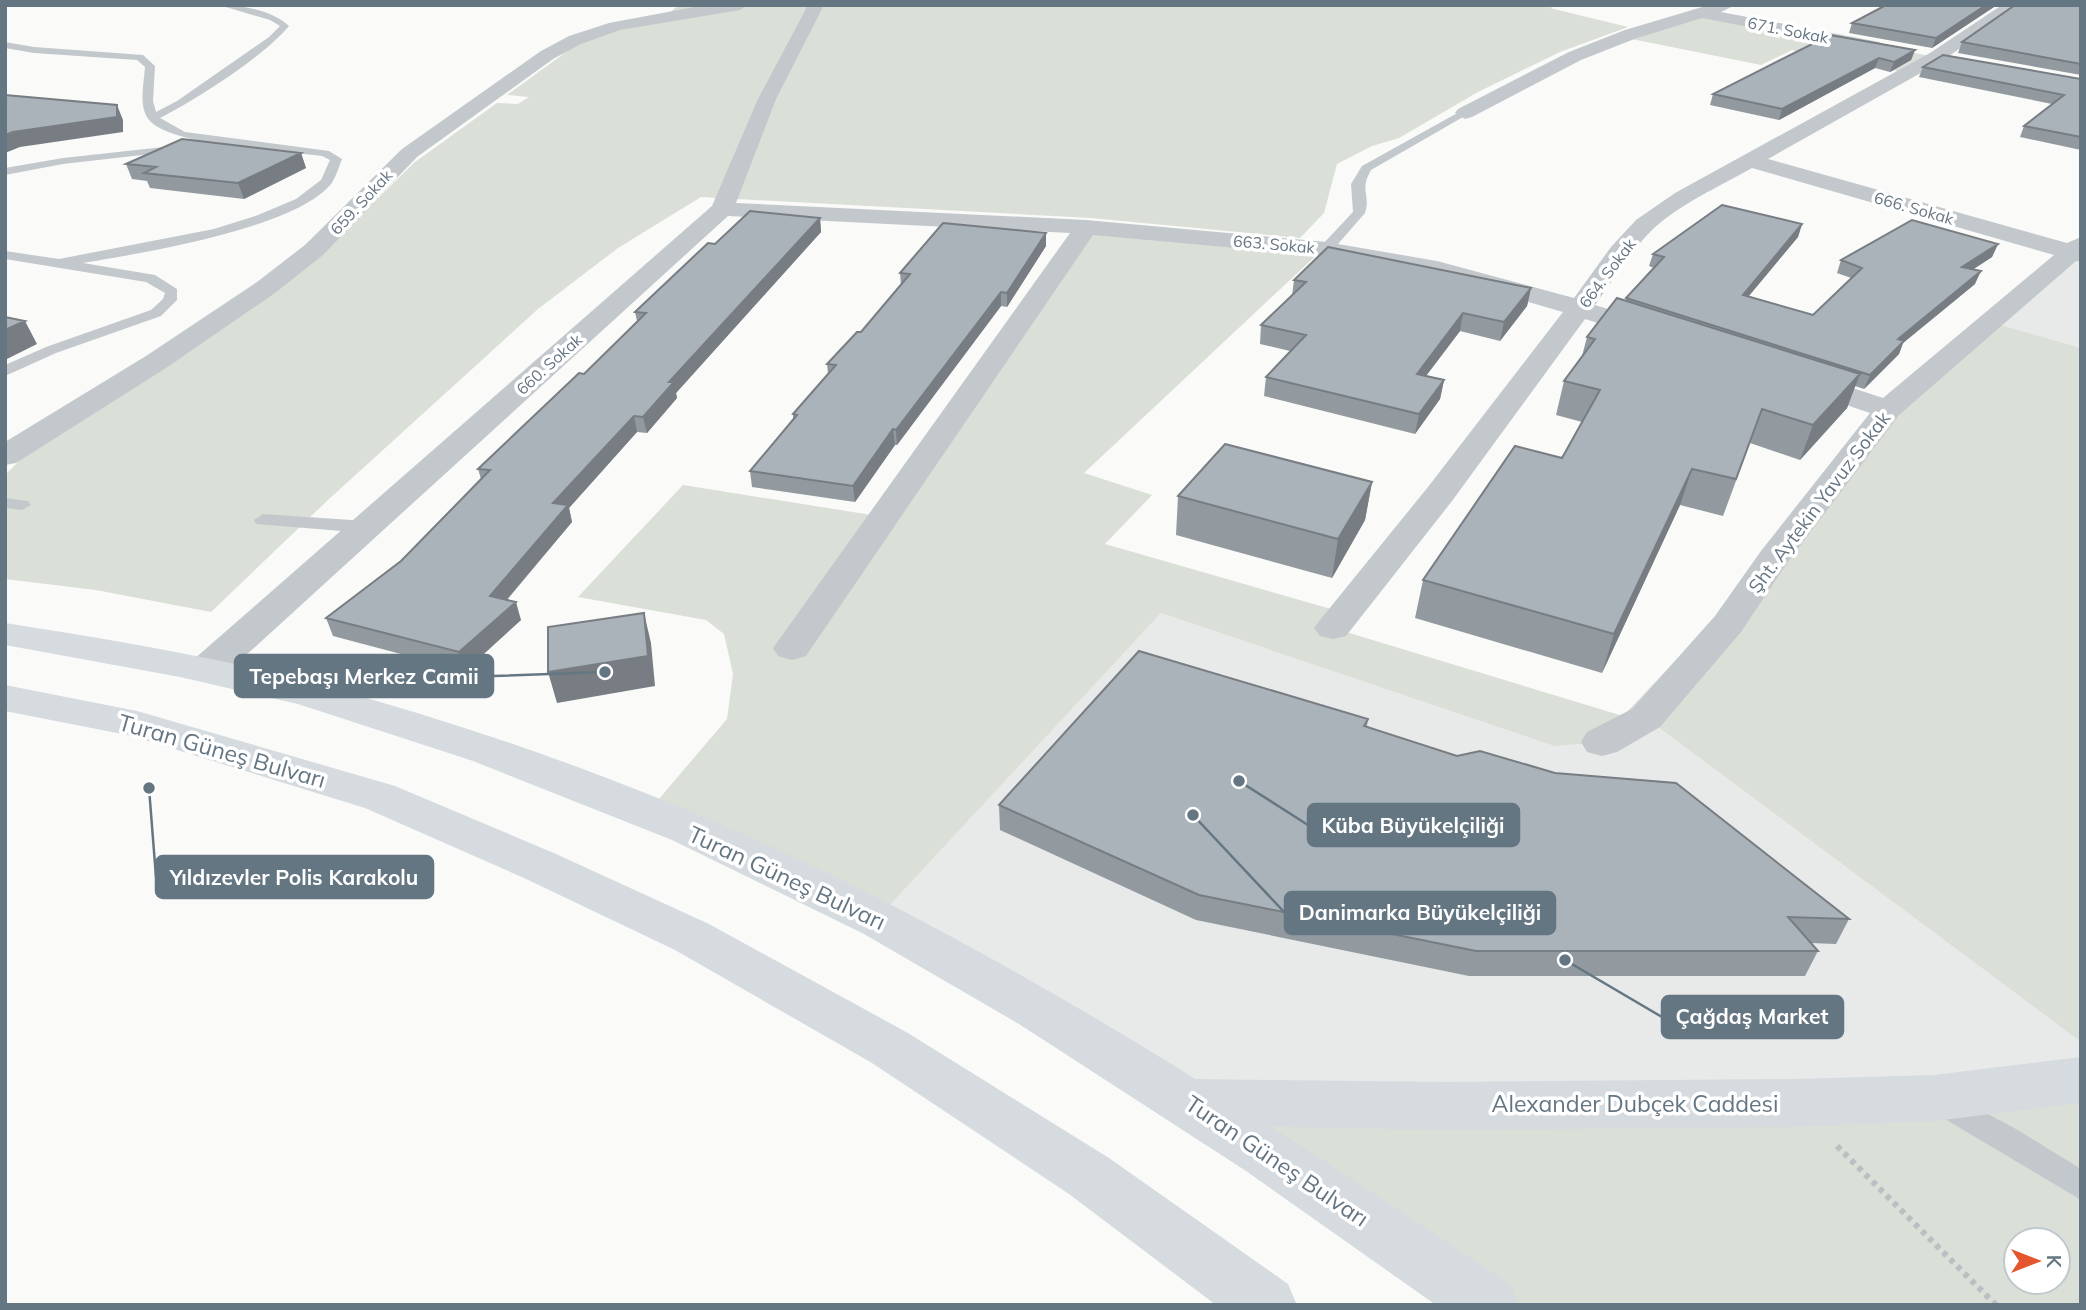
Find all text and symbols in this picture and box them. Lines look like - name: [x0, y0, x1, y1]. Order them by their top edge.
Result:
- street label: 671. Sokak: [1746, 12, 1831, 48]
- street label: 659. Sokak: [326, 165, 397, 239]
- street label: 666. Sokak: [1872, 187, 1957, 229]
- street label: 663. Sokak: [1232, 230, 1316, 258]
- street label: 664. Sokak: [1574, 234, 1640, 312]
- street label: 660. Sokak: [512, 329, 587, 399]
- street label: Şht. Aytekin Yavuz Sokak: [1743, 406, 1895, 597]
- callout: Tepebaşı Merkez Camii: [235, 655, 493, 697]
- text: Tepebaşı Merkez Camii: [249, 663, 479, 689]
- street label: Turan Güneş Bulvarı: [115, 707, 329, 794]
- callout: Küba Büyükelçiliği: [1308, 804, 1519, 846]
- text: Küba Büyükelçiliği: [1322, 812, 1504, 838]
- street label: Turan Güneş Bulvarı: [684, 819, 891, 936]
- callout: Yıldızevler Polis Karakolu: [156, 856, 433, 898]
- text: Yıldızevler Polis Karakolu: [169, 864, 418, 890]
- callout: Danimarka Büyükelçiliği: [1285, 892, 1555, 934]
- text: Danimarka Büyükelçiliği: [1299, 899, 1541, 925]
- callout: Çağdaş Market: [1662, 996, 1843, 1038]
- text: Çağdaş Market: [1676, 1003, 1828, 1029]
- street label: Turan Güneş Bulvarı: [1180, 1089, 1374, 1233]
- street label: Alexander Dubçek Caddesi: [1492, 1089, 1778, 1118]
- north arrow: [2002, 1226, 2072, 1296]
- text: K: [2042, 1255, 2066, 1269]

